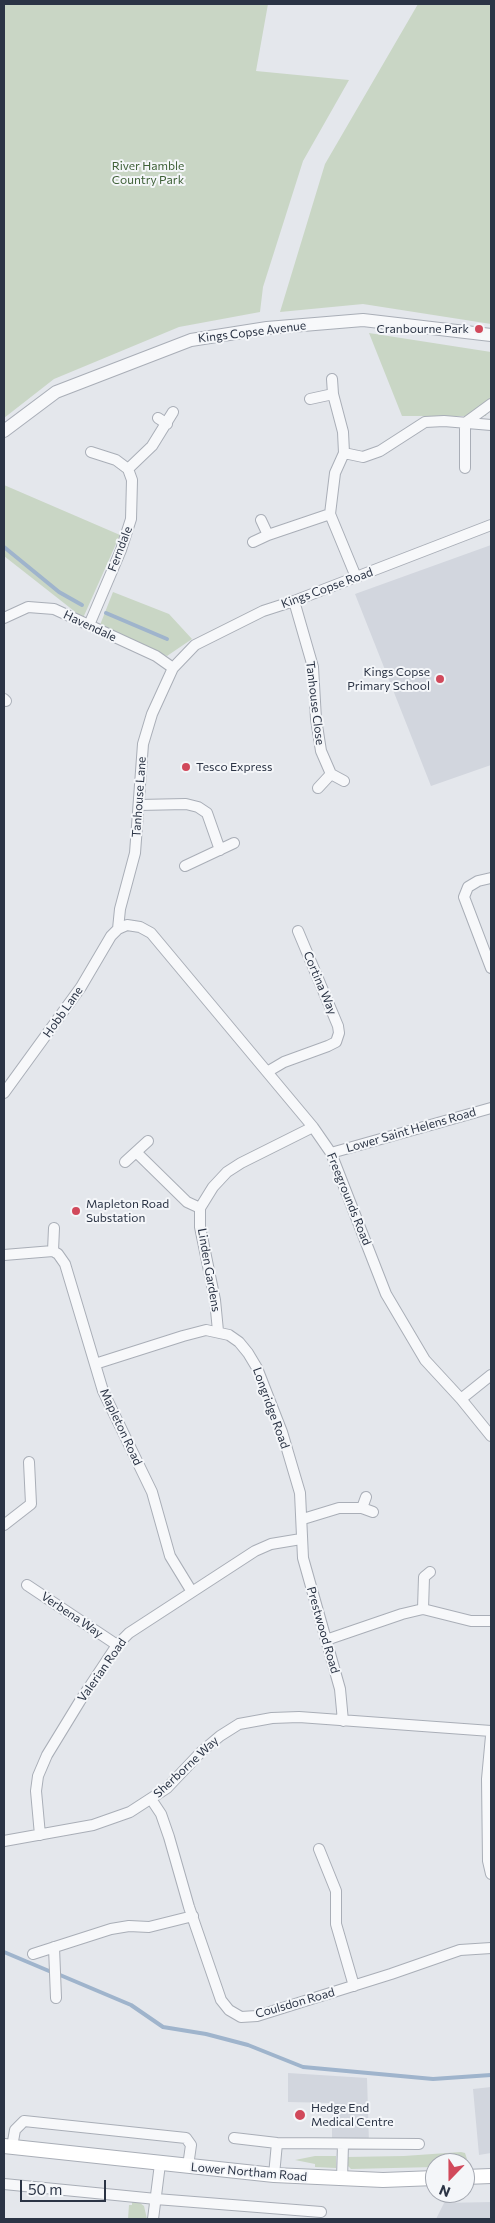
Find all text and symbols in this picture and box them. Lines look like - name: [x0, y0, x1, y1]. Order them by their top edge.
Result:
- park label: River Hamble Country Park: [112, 159, 184, 187]
- street label: Kings Copse Avenue: [197, 318, 307, 346]
- place label: Cranbourne Park: [377, 322, 469, 336]
- marker: Cranbourne Park: [473, 323, 485, 335]
- street label: Ferndale: [105, 524, 135, 574]
- street label: Kings Copse Road: [279, 565, 375, 611]
- street label: Havendale: [61, 607, 119, 645]
- street label: Tanhouse Close: [303, 660, 327, 746]
- place label: Kings Copse Primary School: [347, 665, 430, 693]
- marker: Kings Copse Primary School: [434, 673, 446, 685]
- street label: Tanhouse Lane: [129, 756, 149, 838]
- place label: Tesco Express: [196, 760, 272, 774]
- marker: Tesco Express: [180, 761, 192, 773]
- street label: Cortina Way: [300, 949, 340, 1017]
- street label: Hobb Lane: [40, 984, 86, 1040]
- street label: Lower Saint Helens Road: [344, 1105, 478, 1155]
- street label: Freegrounds Road: [324, 1151, 374, 1247]
- place label: Mapleton Road Substation: [86, 1197, 169, 1225]
- marker: Mapleton Road Substation: [70, 1205, 82, 1217]
- street label: Linden Gardens: [195, 1227, 223, 1313]
- street label: Longridge Road: [250, 1365, 292, 1451]
- street label: Mapleton Road: [97, 1386, 145, 1468]
- street label: Prestwood Road: [304, 1585, 342, 1675]
- street label: Verbena Way: [38, 1589, 106, 1641]
- street label: Valerian Road: [75, 1635, 129, 1705]
- street label: Sherborne Way: [151, 1733, 221, 1801]
- street label: Coulsdon Road: [254, 1985, 336, 2021]
- place label: Hedge End Medical Centre: [311, 2101, 394, 2129]
- marker: Hedge End Medical Centre: [293, 2108, 307, 2122]
- north arrow: [425, 2153, 475, 2203]
- street label: Lower Northam Road: [190, 2160, 308, 2184]
- scale bar: [22, 2170, 109, 2202]
- text: 50 m: [28, 2180, 62, 2198]
- text: N: [437, 2182, 453, 2201]

